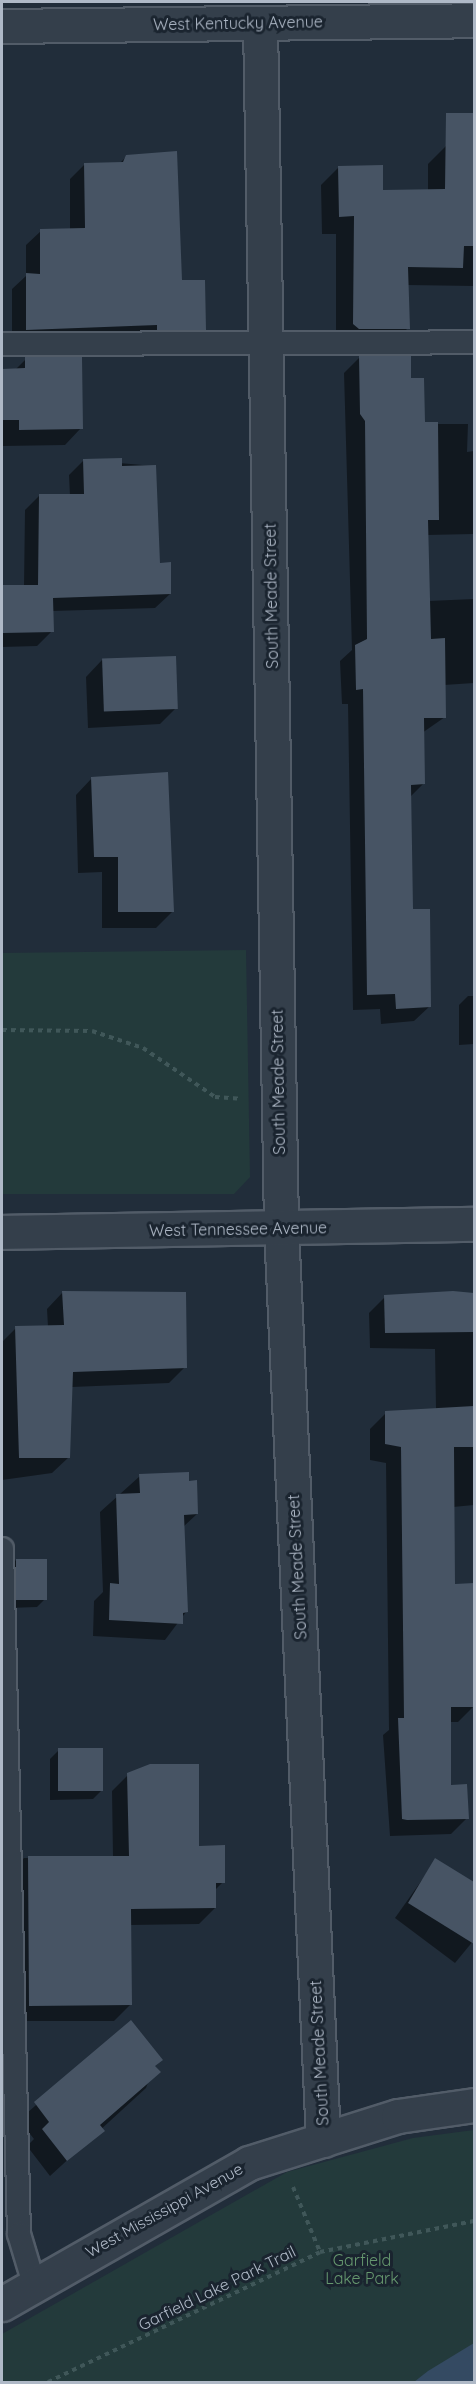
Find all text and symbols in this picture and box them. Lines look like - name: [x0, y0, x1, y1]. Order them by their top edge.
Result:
- street label: West Kentucky Avenue: [153, 12, 323, 34]
- street label: South Meade Street: [260, 523, 282, 669]
- street label: South Meade Street: [267, 1009, 289, 1155]
- street label: West Tennessee Avenue: [149, 1218, 327, 1240]
- street label: South Meade Street: [284, 1494, 310, 1640]
- street label: South Meade Street: [306, 1980, 332, 2126]
- street label: West Mississippi Avenue: [82, 2159, 246, 2261]
- street label: Garfield Lake Park Trail: [135, 2242, 299, 2334]
- park label: Garfield Lake Park: [325, 2250, 399, 2288]

